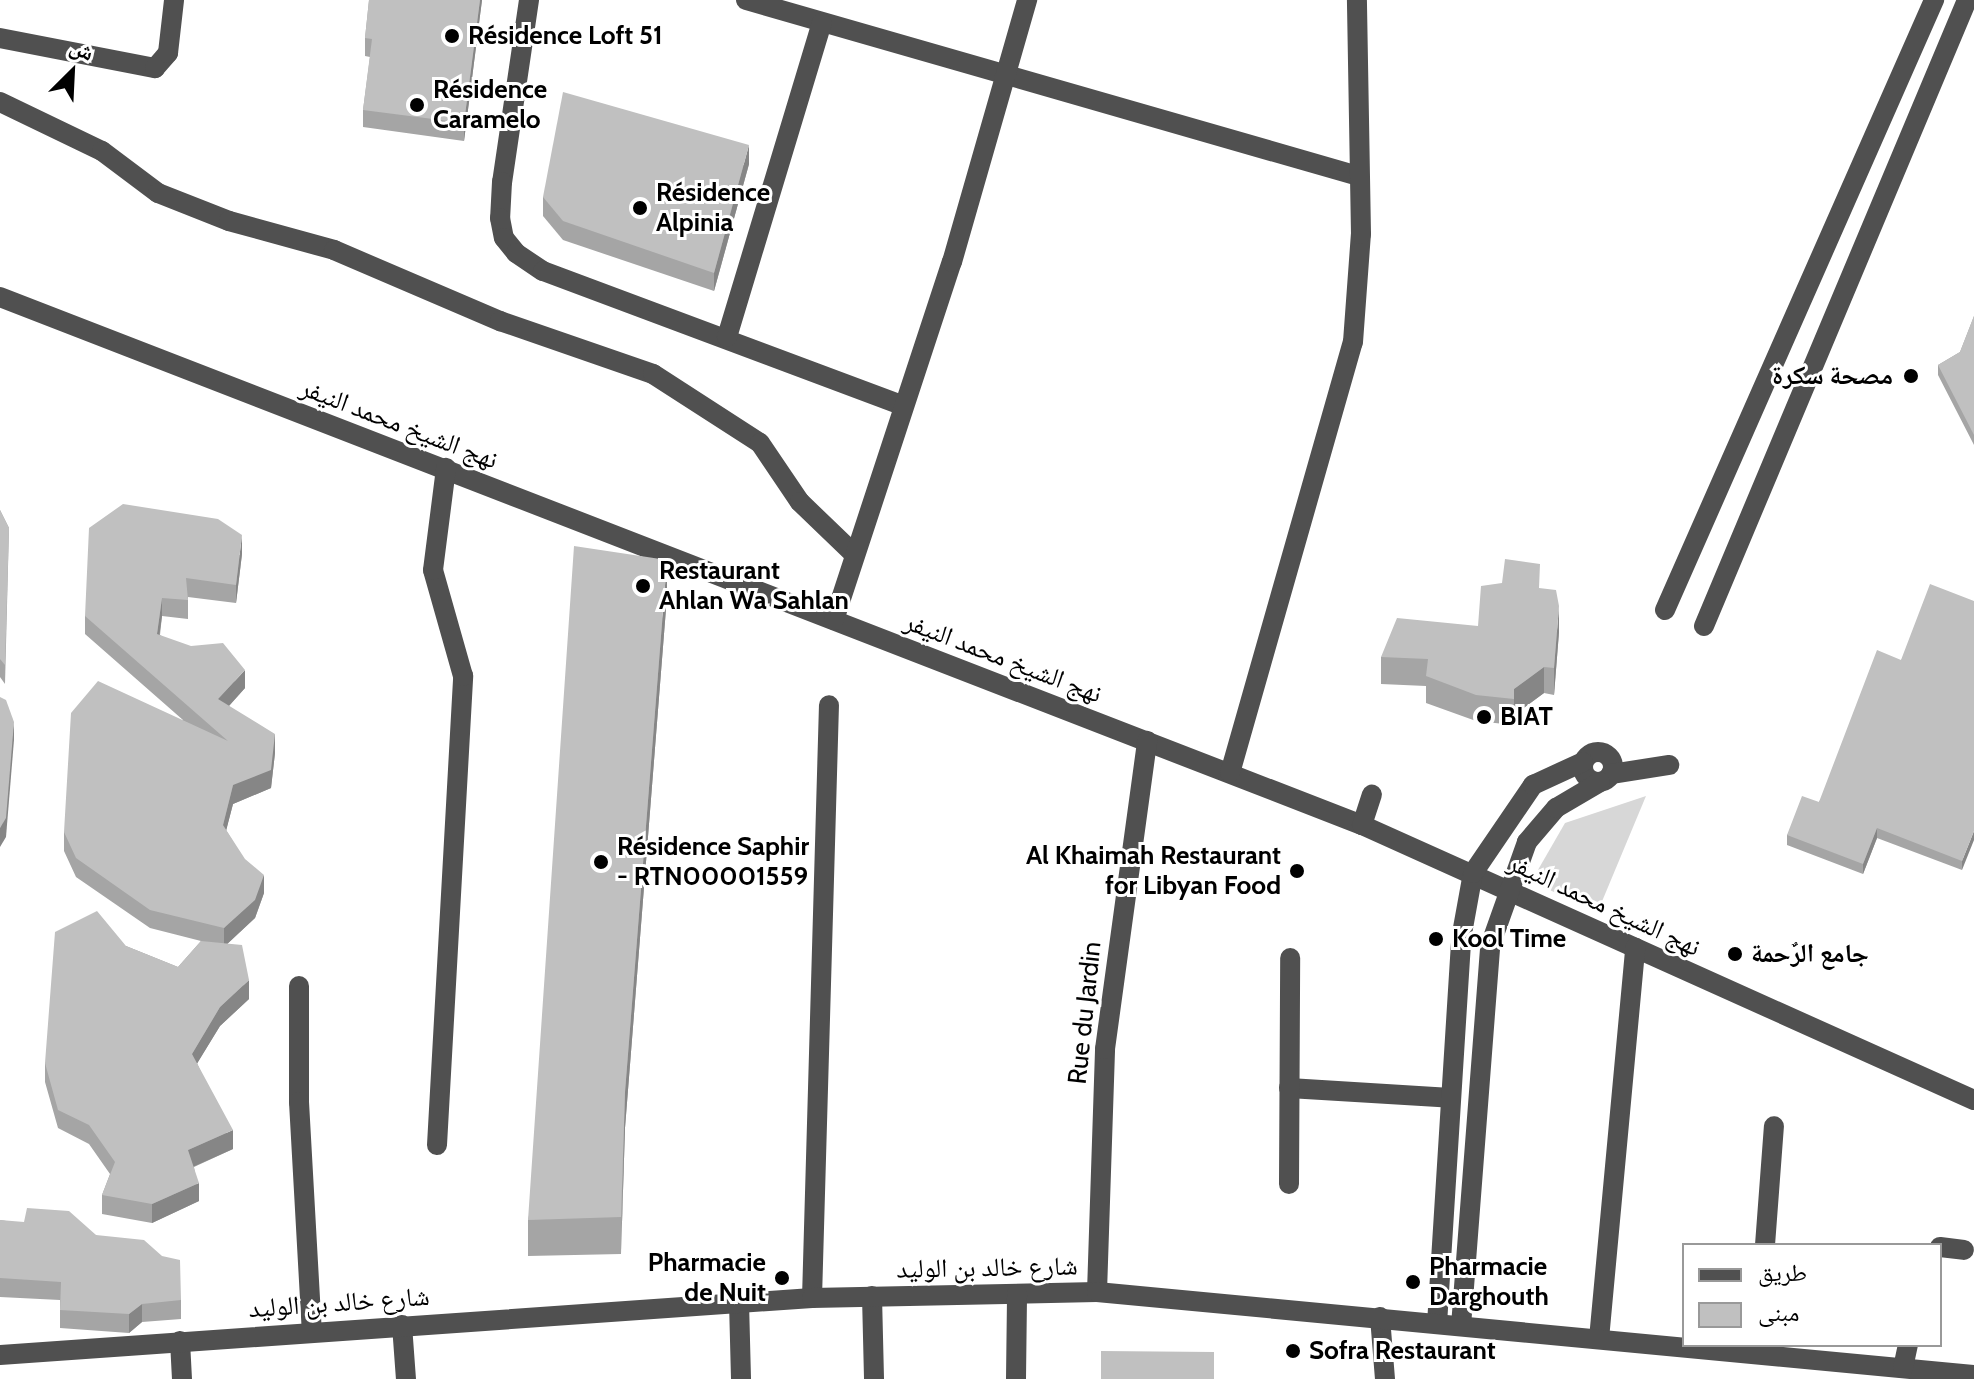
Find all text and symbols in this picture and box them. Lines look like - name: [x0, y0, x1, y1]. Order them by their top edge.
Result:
- place label: Résidence Loft 51: [468, 20, 663, 52]
- marker: Résidence Loft 51: [443, 27, 461, 45]
- north arrow: [32, 32, 112, 112]
- text: ش: [66, 33, 98, 67]
- place label: Résidence Caramelo: [433, 74, 547, 136]
- marker: Résidence Caramelo: [408, 96, 426, 114]
- place label: Résidence Alpinia: [656, 177, 770, 238]
- marker: Résidence Alpinia: [631, 199, 649, 217]
- place label: مصحة سكرة: [1772, 360, 1893, 392]
- marker: مصحة سكرة: [1900, 365, 1922, 387]
- street label: نهج الشيخ محمد النيفر: [296, 372, 502, 476]
- place label: Restaurant Ahlan Wa Sahlan: [659, 555, 849, 616]
- marker: Restaurant Ahlan Wa Sahlan: [634, 577, 652, 595]
- street label: نهج الشيخ محمد النيفر: [900, 606, 1106, 710]
- place label: BIAT: [1500, 701, 1553, 733]
- marker: BIAT: [1475, 708, 1493, 726]
- place label: Résidence Saphir - RTN00001559: [617, 831, 809, 892]
- place label: Al Khaimah Restaurant for Libyan Food: [1026, 840, 1281, 902]
- street label: نهج الشيخ محمد النيفر: [1503, 847, 1705, 963]
- marker: Résidence Saphir - RTN00001559: [592, 853, 610, 871]
- marker: Al Khaimah Restaurant for Libyan Food: [1288, 862, 1306, 880]
- place label: Kool Time: [1452, 923, 1566, 955]
- marker: Kool Time: [1427, 930, 1445, 948]
- place label: جامع الرٌحمة: [1751, 938, 1869, 970]
- street label: Rue du Jardin: [1062, 940, 1108, 1086]
- marker: جامع الرٌحمة: [1726, 945, 1744, 963]
- legend: [1682, 1243, 1942, 1347]
- place label: Pharmacie de Nuit: [648, 1247, 766, 1308]
- street label: شارع خالد بن الوليد: [896, 1251, 1078, 1285]
- place label: Pharmacie Darghouth: [1429, 1251, 1549, 1312]
- text: طريق: [1758, 1258, 1807, 1287]
- marker: Pharmacie de Nuit: [773, 1269, 791, 1287]
- marker: Pharmacie Darghouth: [1404, 1273, 1422, 1291]
- street label: شارع خالد بن الوليد: [247, 1281, 431, 1325]
- text: مبنى: [1758, 1298, 1799, 1327]
- place label: Sofra Restaurant: [1309, 1335, 1496, 1367]
- marker: Sofra Restaurant: [1284, 1342, 1302, 1360]

